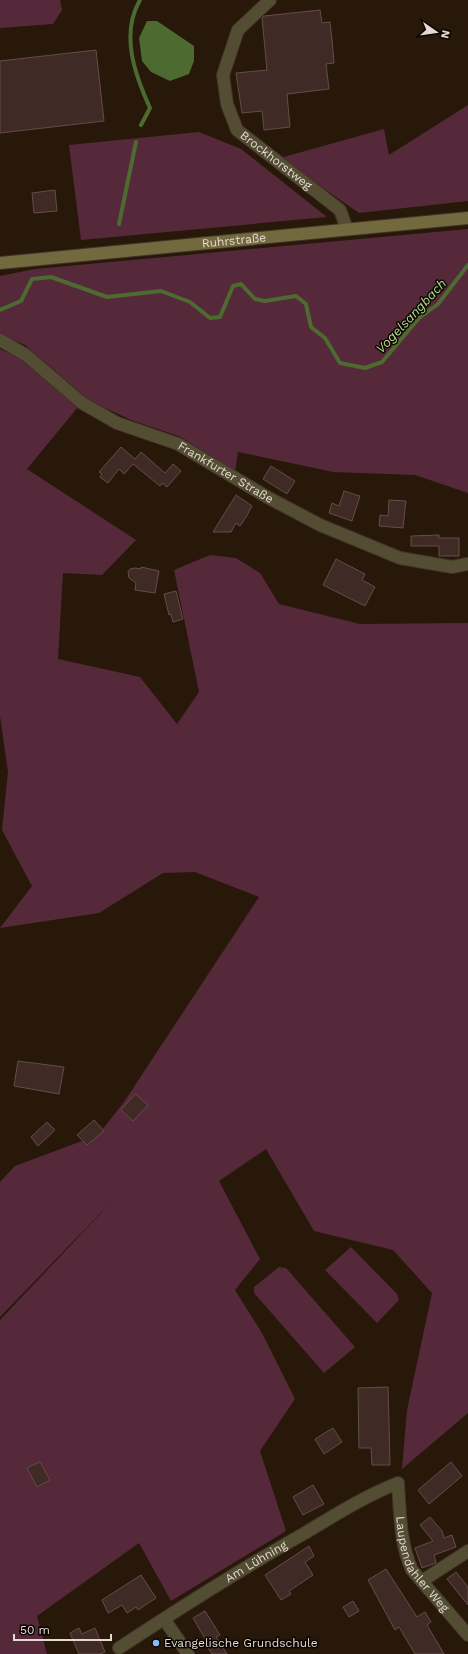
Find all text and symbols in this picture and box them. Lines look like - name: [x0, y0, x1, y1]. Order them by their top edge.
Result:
- north arrow: [416, 12, 456, 52]
- text: N: [438, 29, 453, 40]
- street label: Brockhorstweg: [237, 128, 315, 193]
- street label: Ruhrstraße: [201, 230, 267, 251]
- water label: Vogelsangbach: [373, 276, 449, 356]
- street label: Frankfurter Straße: [175, 439, 276, 506]
- street label: Laupendahler Weg: [393, 1516, 452, 1615]
- street label: Am Lühning: [222, 1537, 290, 1586]
- scale bar: [14, 1616, 111, 1642]
- text: 50 m: [20, 1623, 50, 1637]
- place label: Evangelische Grundschule: [164, 1636, 318, 1650]
- marker: Evangelische Grundschule: [151, 1638, 161, 1648]

